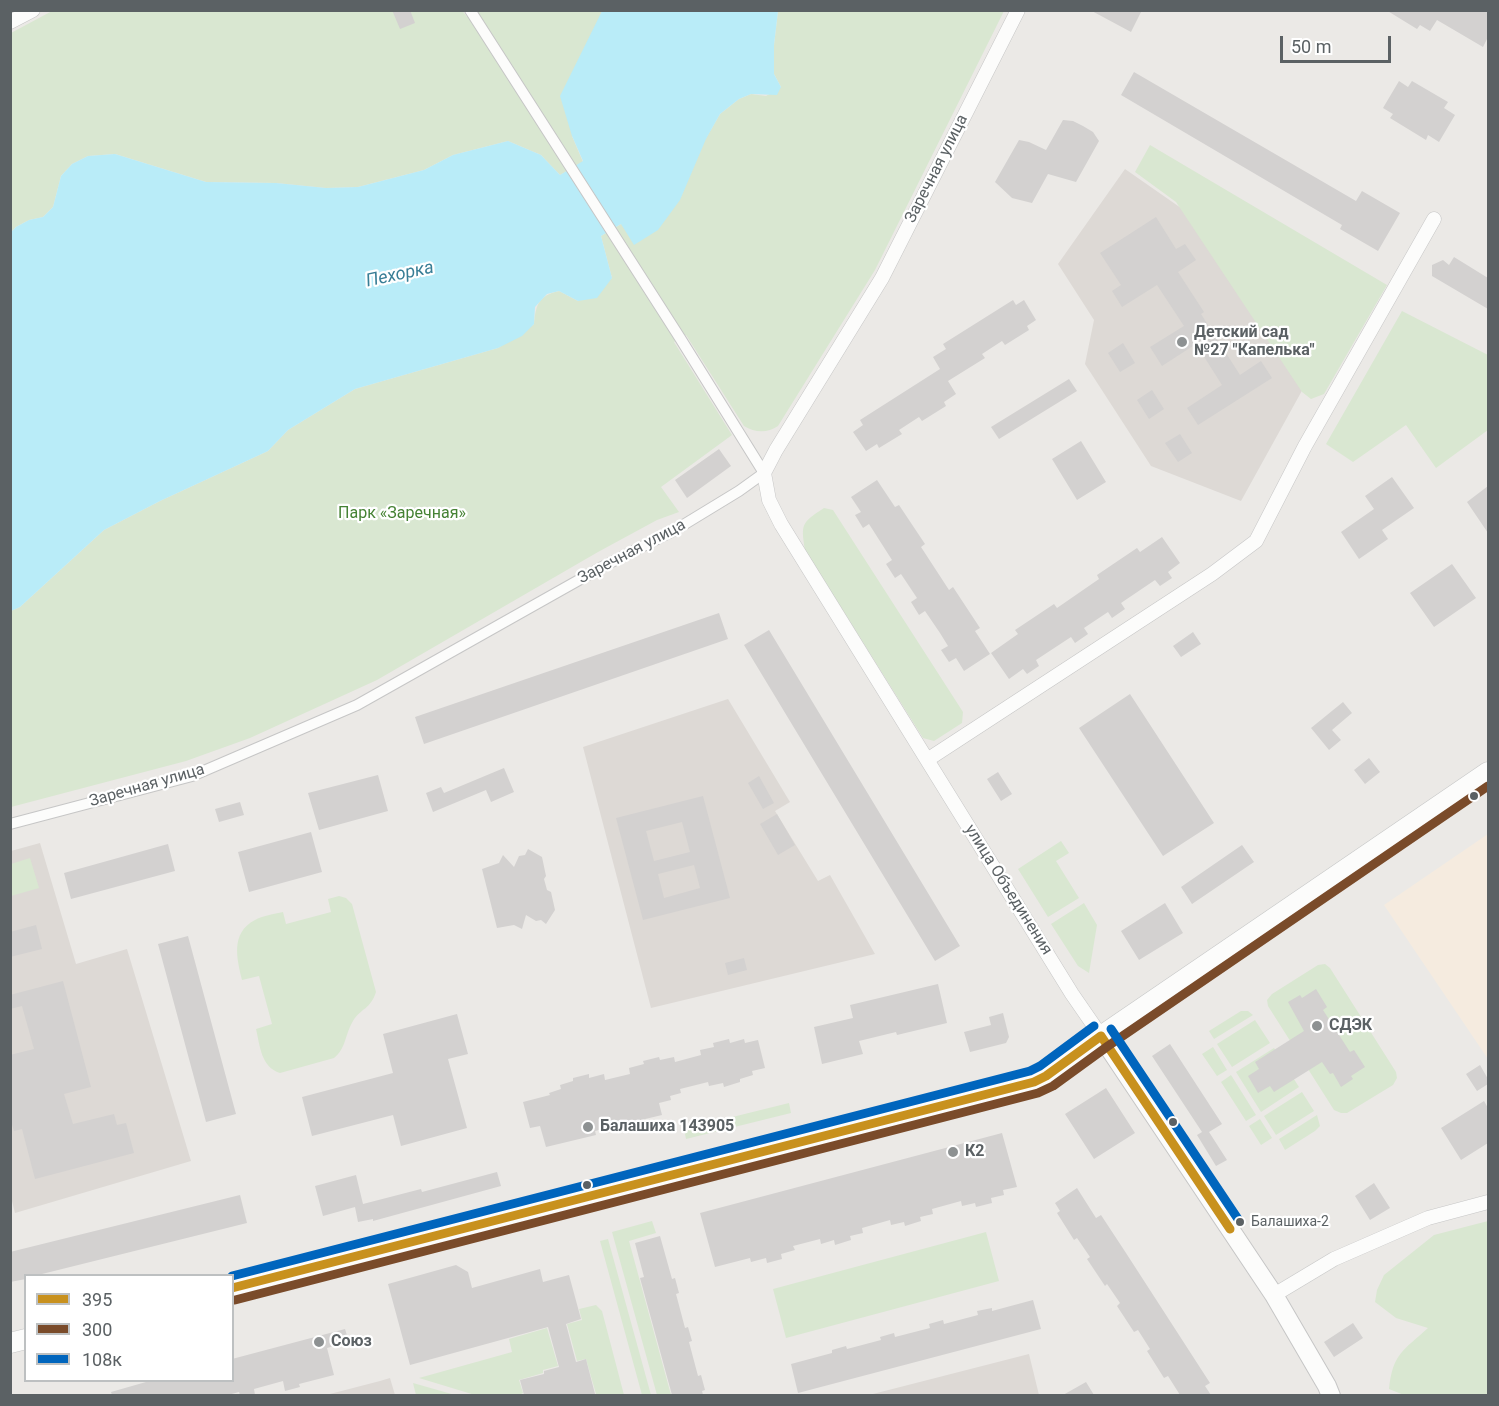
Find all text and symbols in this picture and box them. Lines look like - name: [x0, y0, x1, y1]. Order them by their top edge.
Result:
- scale bar: [1283, 24, 1394, 62]
- text: 50 m: [1291, 36, 1331, 57]
- street label: Заречная улица: [901, 112, 973, 226]
- water label: Пехорка: [364, 257, 436, 293]
- place label: Детский сад №27 "Капелька": [1194, 323, 1315, 361]
- marker: Детский сад №27 "Капелька": [1175, 335, 1189, 349]
- park label: Парк «Заречная»: [338, 504, 466, 524]
- street label: Заречная улица: [575, 516, 689, 588]
- street label: Заречная улица: [87, 760, 207, 812]
- unlabelled marker: [1468, 790, 1480, 802]
- street label: улица Объединения: [960, 821, 1056, 959]
- place label: СДЭК: [1329, 1016, 1372, 1036]
- marker: СДЭК: [1310, 1019, 1324, 1033]
- unlabelled marker: [1167, 1116, 1179, 1128]
- place label: Балашиха 143905: [600, 1117, 734, 1137]
- marker: Балашиха 143905: [581, 1120, 595, 1134]
- place label: К2: [965, 1142, 985, 1162]
- marker: К2: [946, 1145, 960, 1159]
- unlabelled marker: [581, 1179, 593, 1191]
- place label: Балашиха-2: [1251, 1214, 1329, 1230]
- marker: Балашиха-2: [1234, 1216, 1246, 1228]
- legend: [24, 1274, 234, 1382]
- text: 395: [82, 1289, 112, 1310]
- text: 300: [82, 1319, 112, 1340]
- place label: Союз: [331, 1332, 372, 1352]
- marker: Союз: [312, 1335, 326, 1349]
- text: 108к: [82, 1349, 122, 1370]

